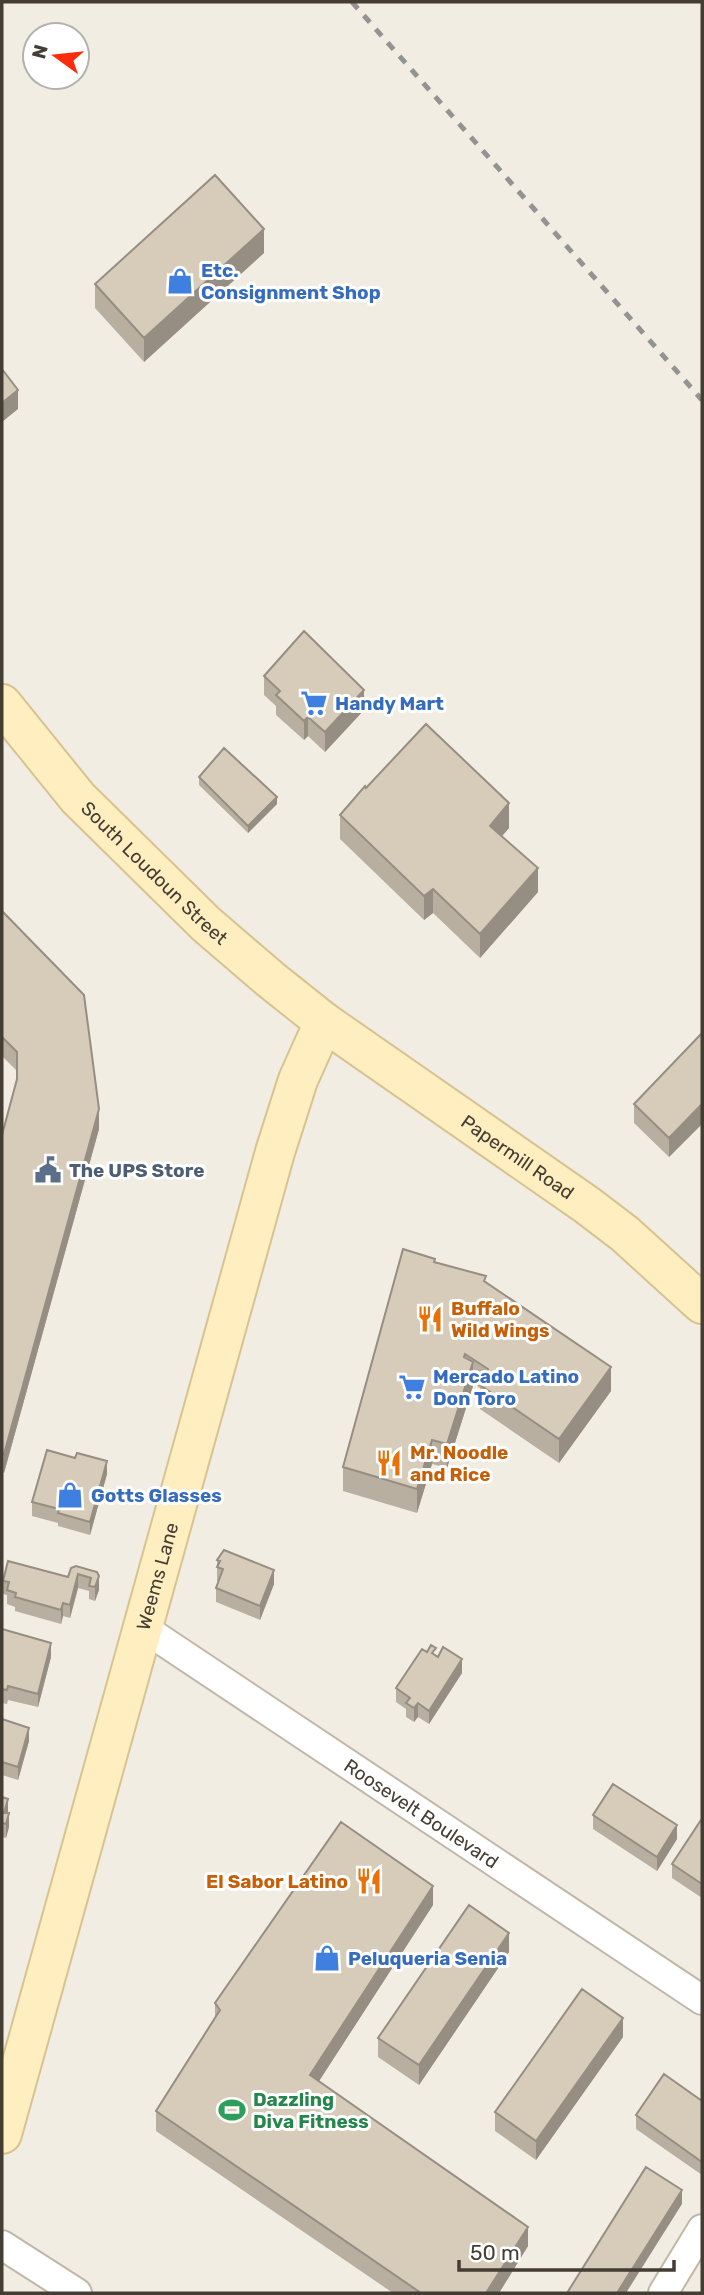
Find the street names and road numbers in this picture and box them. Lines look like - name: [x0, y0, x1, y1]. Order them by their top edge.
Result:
- street label: South Loudoun Street: [77, 796, 233, 950]
- street label: Papermill Road: [457, 1110, 579, 1204]
- street label: Weems Lane: [131, 1520, 183, 1633]
- street label: Roosevelt Boulevard: [340, 1754, 503, 1873]

